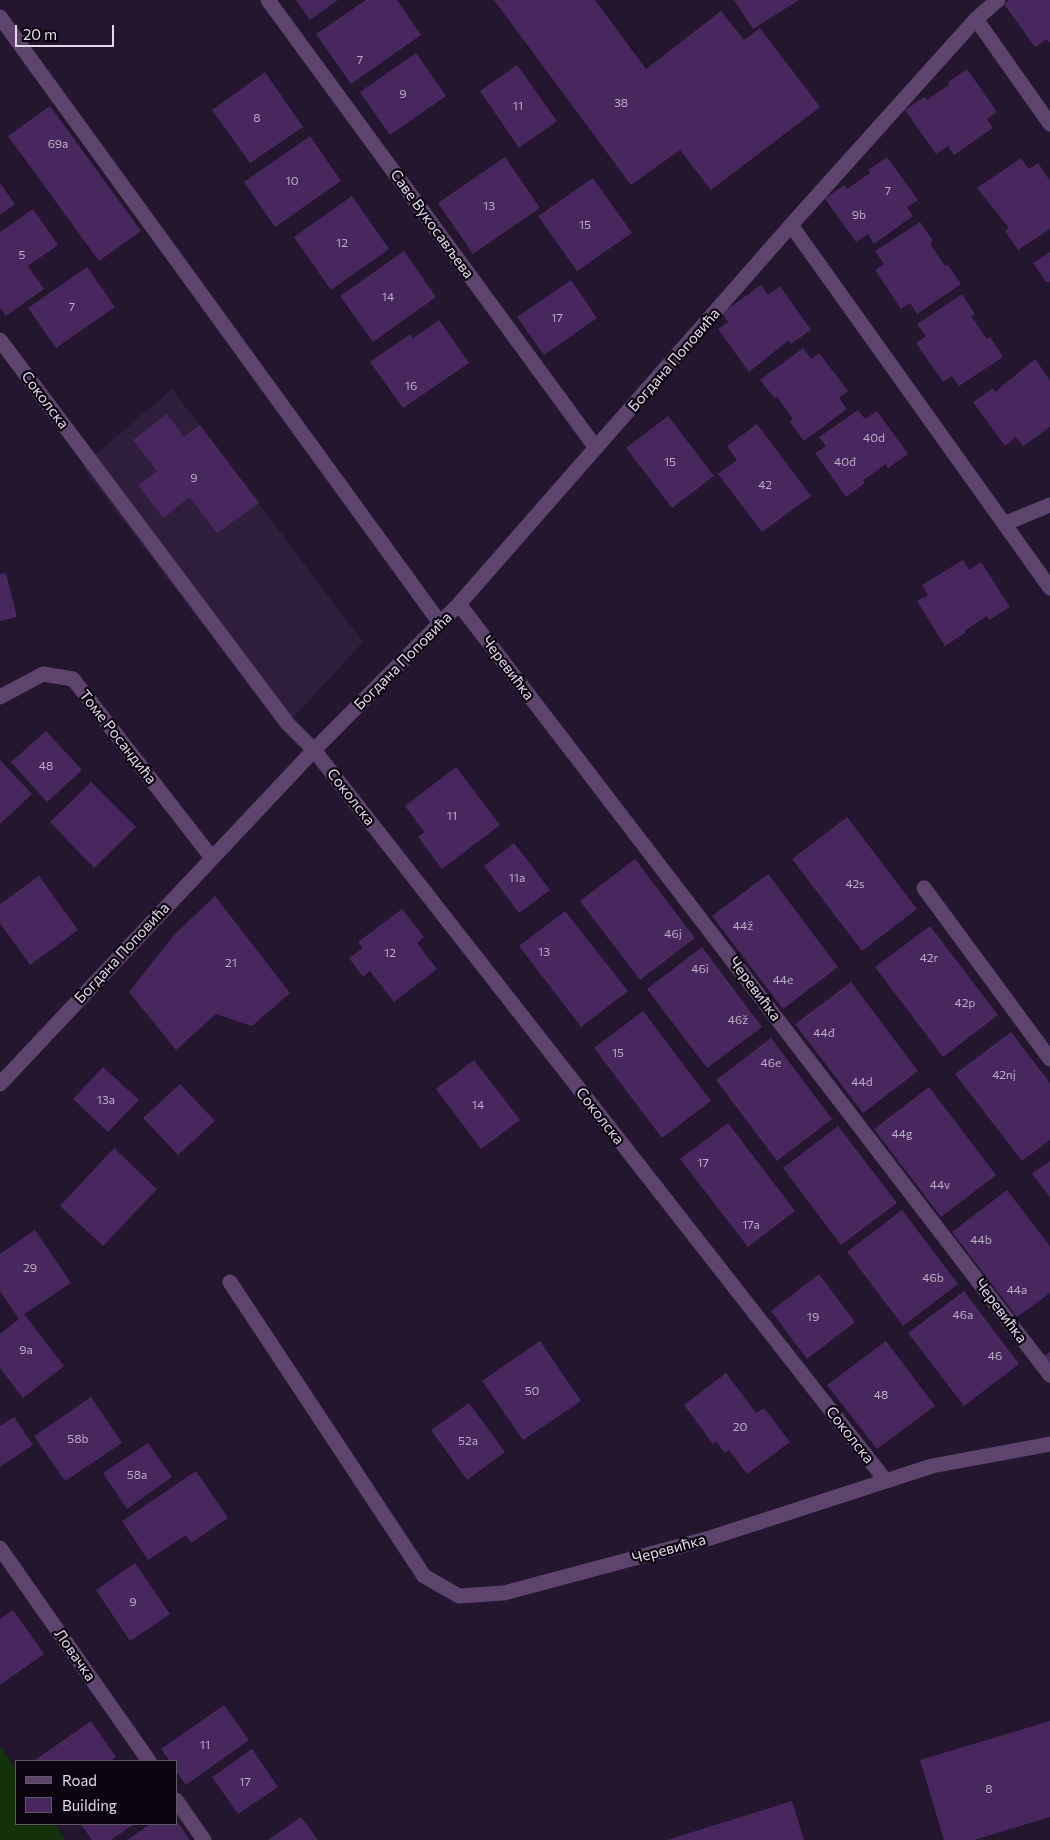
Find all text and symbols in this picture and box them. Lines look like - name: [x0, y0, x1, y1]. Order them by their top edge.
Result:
- scale bar: [18, 15, 116, 47]
- text: 20 m: [23, 25, 57, 43]
- house number: 7: [357, 53, 363, 67]
- house number: 9: [399, 87, 407, 101]
- house number: 38: [614, 96, 628, 110]
- house number: 11: [513, 99, 523, 113]
- house number: 8: [253, 111, 261, 125]
- house number: 69a: [48, 137, 68, 151]
- street label: Саве Вукосављева: [386, 166, 478, 282]
- house number: 10: [286, 174, 298, 188]
- house number: 7: [885, 184, 891, 198]
- house number: 13: [483, 199, 495, 213]
- house number: 9b: [852, 208, 866, 222]
- house number: 15: [579, 218, 591, 232]
- house number: 12: [336, 236, 348, 250]
- house number: 5: [19, 248, 25, 262]
- house number: 14: [382, 290, 394, 304]
- house number: 7: [69, 300, 75, 314]
- street label: Богдана Поповића: [624, 305, 724, 415]
- house number: 17: [551, 311, 563, 325]
- street label: Соколска: [17, 368, 73, 432]
- house number: 16: [405, 379, 417, 393]
- house number: 40d: [863, 431, 885, 445]
- house number: 15: [664, 455, 676, 469]
- house number: 40đ: [834, 455, 856, 469]
- house number: 9: [190, 471, 198, 485]
- house number: 42: [758, 478, 772, 492]
- street label: Богдана Поповића: [350, 608, 456, 714]
- street label: Черевићка: [478, 632, 538, 704]
- street label: Томе Росандића: [76, 686, 160, 788]
- house number: 48: [39, 759, 53, 773]
- street label: Соколска: [323, 765, 379, 829]
- house number: 11: [447, 809, 457, 823]
- house number: 11a: [509, 871, 525, 885]
- house number: 42s: [845, 877, 865, 891]
- street label: Богдана Поповића: [71, 899, 173, 1007]
- house number: 44ž: [733, 919, 753, 933]
- house number: 46j: [664, 927, 682, 941]
- house number: 13: [538, 945, 550, 959]
- house number: 12: [384, 946, 396, 960]
- house number: 42r: [920, 951, 938, 965]
- street label: Черевићка: [725, 953, 785, 1025]
- house number: 21: [225, 956, 237, 970]
- house number: 46i: [691, 962, 709, 976]
- house number: 44e: [773, 973, 793, 987]
- house number: 42p: [955, 996, 975, 1010]
- house number: 46ž: [728, 1013, 748, 1027]
- house number: 44đ: [813, 1026, 835, 1040]
- house number: 15: [612, 1046, 624, 1060]
- house number: 46e: [761, 1056, 781, 1070]
- house number: 42nj: [992, 1068, 1016, 1082]
- house number: 44d: [851, 1075, 873, 1089]
- street label: Соколска: [572, 1084, 628, 1148]
- house number: 13a: [97, 1093, 115, 1107]
- house number: 14: [472, 1098, 484, 1112]
- house number: 44g: [892, 1127, 912, 1141]
- house number: 17: [697, 1156, 709, 1170]
- house number: 44v: [930, 1178, 950, 1192]
- house number: 17a: [742, 1218, 760, 1232]
- house number: 44b: [970, 1233, 992, 1247]
- house number: 29: [23, 1261, 37, 1275]
- house number: 46b: [922, 1271, 944, 1285]
- street label: Черевићка: [971, 1275, 1031, 1347]
- house number: 44a: [1007, 1283, 1027, 1297]
- house number: 46a: [953, 1308, 973, 1322]
- house number: 19: [807, 1310, 819, 1324]
- house number: 9a: [19, 1343, 33, 1357]
- house number: 46: [988, 1349, 1002, 1363]
- house number: 50: [525, 1384, 539, 1398]
- house number: 48: [874, 1388, 888, 1402]
- street label: Соколска: [822, 1403, 878, 1467]
- house number: 20: [733, 1420, 747, 1434]
- house number: 58b: [67, 1432, 89, 1446]
- house number: 52a: [458, 1434, 478, 1448]
- house number: 58a: [127, 1468, 147, 1482]
- street label: Черевићка: [630, 1531, 708, 1567]
- house number: 9: [129, 1595, 137, 1609]
- street label: Ловачка: [50, 1625, 100, 1685]
- house number: 11: [200, 1738, 210, 1752]
- legend: [15, 1760, 178, 1825]
- text: Road: [62, 1771, 97, 1789]
- house number: 17: [239, 1775, 251, 1789]
- house number: 8: [985, 1782, 993, 1796]
- text: Building: [62, 1796, 117, 1814]

